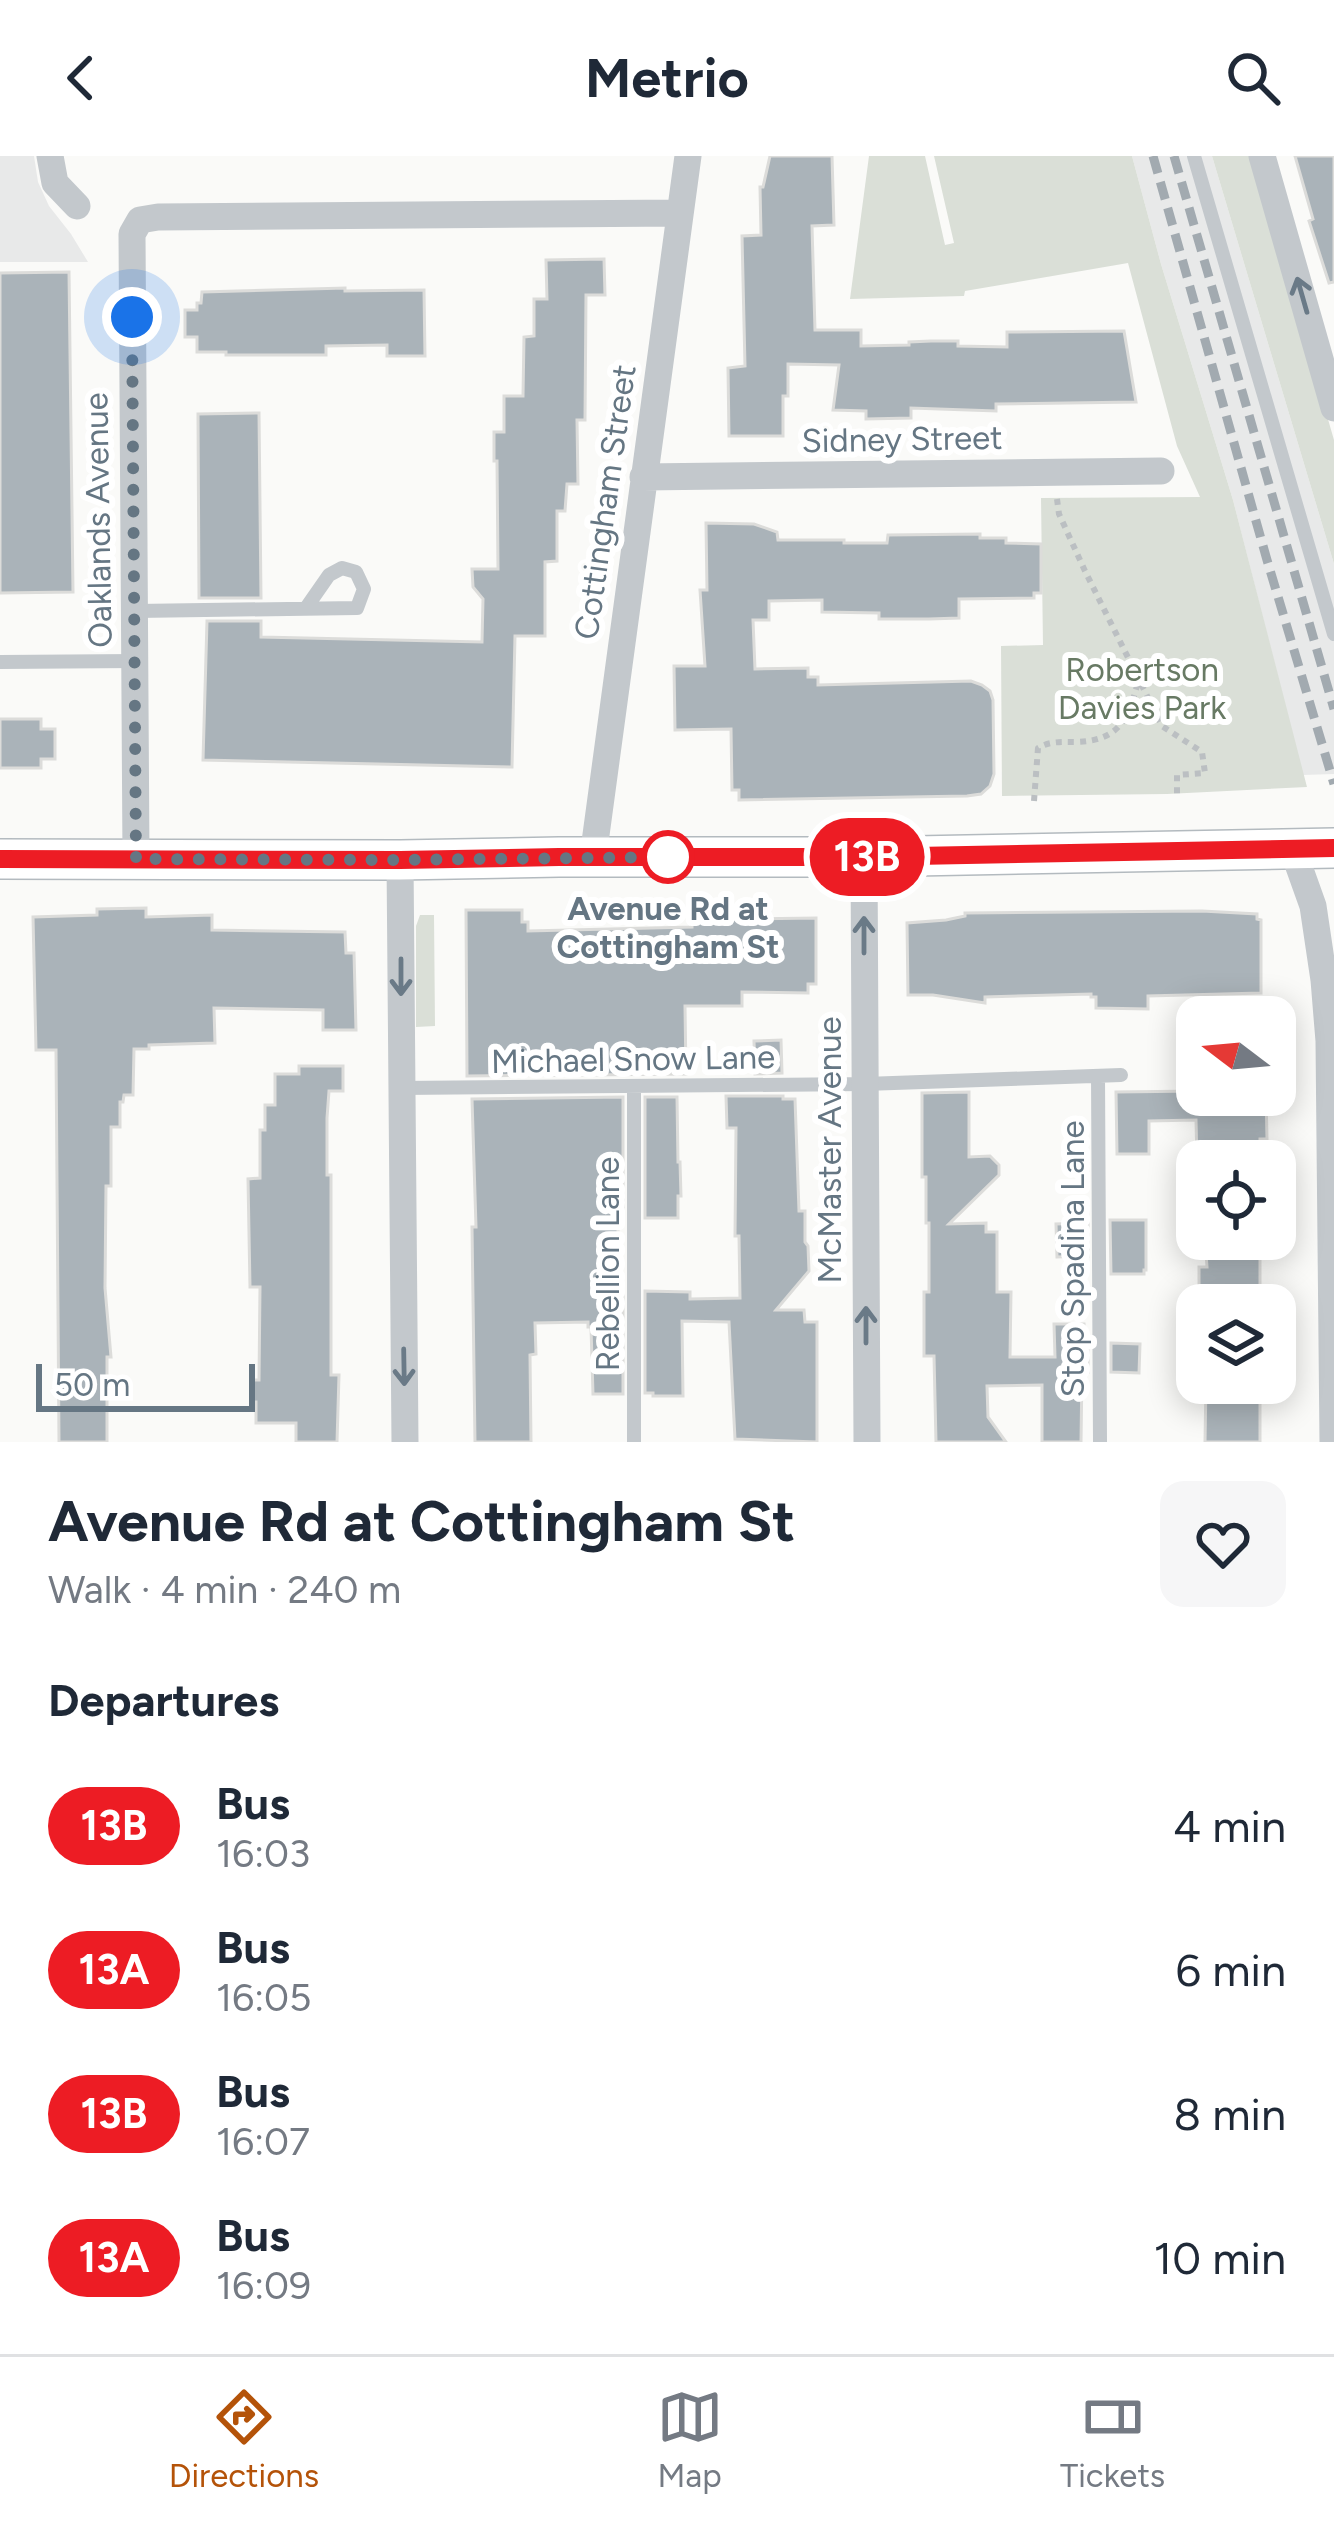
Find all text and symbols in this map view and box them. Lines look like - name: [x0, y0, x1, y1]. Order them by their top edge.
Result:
- icon: back: [48, 45, 114, 111]
- icon: search: [1220, 45, 1286, 111]
- text: Metrio: [585, 46, 749, 111]
- one-way arrow: [1289, 277, 1311, 315]
- your location: [102, 287, 162, 347]
- street label: Cottingham Street: [566, 362, 644, 642]
- street label: Oaklands Avenue: [76, 392, 120, 648]
- street label: Sidney Street: [801, 418, 1003, 460]
- park label: Robertson Davies Park: [1058, 650, 1226, 727]
- line badge: 13B: [798, 818, 936, 896]
- text: 13B: [834, 831, 900, 882]
- marker: Avenue Rd at Cottingham St: [643, 832, 693, 882]
- place label: Avenue Rd at Cottingham St: [556, 889, 780, 966]
- one-way arrow: [853, 916, 875, 955]
- one-way arrow: [390, 957, 412, 996]
- north arrow: [1176, 996, 1296, 1116]
- map controls: [1176, 996, 1296, 1404]
- street label: McMaster Avenue: [810, 1016, 849, 1284]
- street label: Michael Snow Lane: [491, 1037, 775, 1081]
- street label: Stop Spadina Lane: [1053, 1121, 1092, 1397]
- button: locate: [1176, 1140, 1296, 1260]
- street label: Rebellion Lane: [588, 1157, 627, 1371]
- button: layers: [1176, 1284, 1296, 1404]
- one-way arrow: [855, 1306, 877, 1345]
- one-way arrow: [393, 1347, 415, 1386]
- scale bar: [36, 1358, 255, 1411]
- text: 50 m: [54, 1365, 130, 1404]
- button: heart: [1160, 1481, 1286, 1607]
- text: Avenue Rd at Cottingham St: [48, 1487, 795, 1555]
- text: Walk · 4 min · 240 m: [48, 1566, 401, 1613]
- text: Departures: [48, 1673, 279, 1727]
- text: Bus: [216, 1776, 290, 1830]
- text: 4 min: [1173, 1799, 1286, 1853]
- text: 13B: [81, 1800, 147, 1851]
- text: 16:03: [216, 1830, 310, 1877]
- text: Bus: [216, 1920, 290, 1974]
- text: 6 min: [1176, 1943, 1286, 1997]
- text: 13A: [78, 1944, 150, 1995]
- text: 16:05: [216, 1974, 311, 2021]
- text: Bus: [216, 2064, 290, 2118]
- text: 8 min: [1173, 2087, 1286, 2141]
- text: 13B: [81, 2088, 147, 2139]
- text: 16:07: [216, 2118, 310, 2165]
- text: Bus: [216, 2208, 290, 2262]
- text: 10 min: [1154, 2231, 1286, 2285]
- text: 13A: [78, 2232, 150, 2283]
- text: 16:09: [216, 2262, 311, 2309]
- tab: Directions: [169, 2384, 319, 2495]
- tab: Map: [657, 2384, 723, 2495]
- tab: Tickets: [1060, 2384, 1165, 2495]

